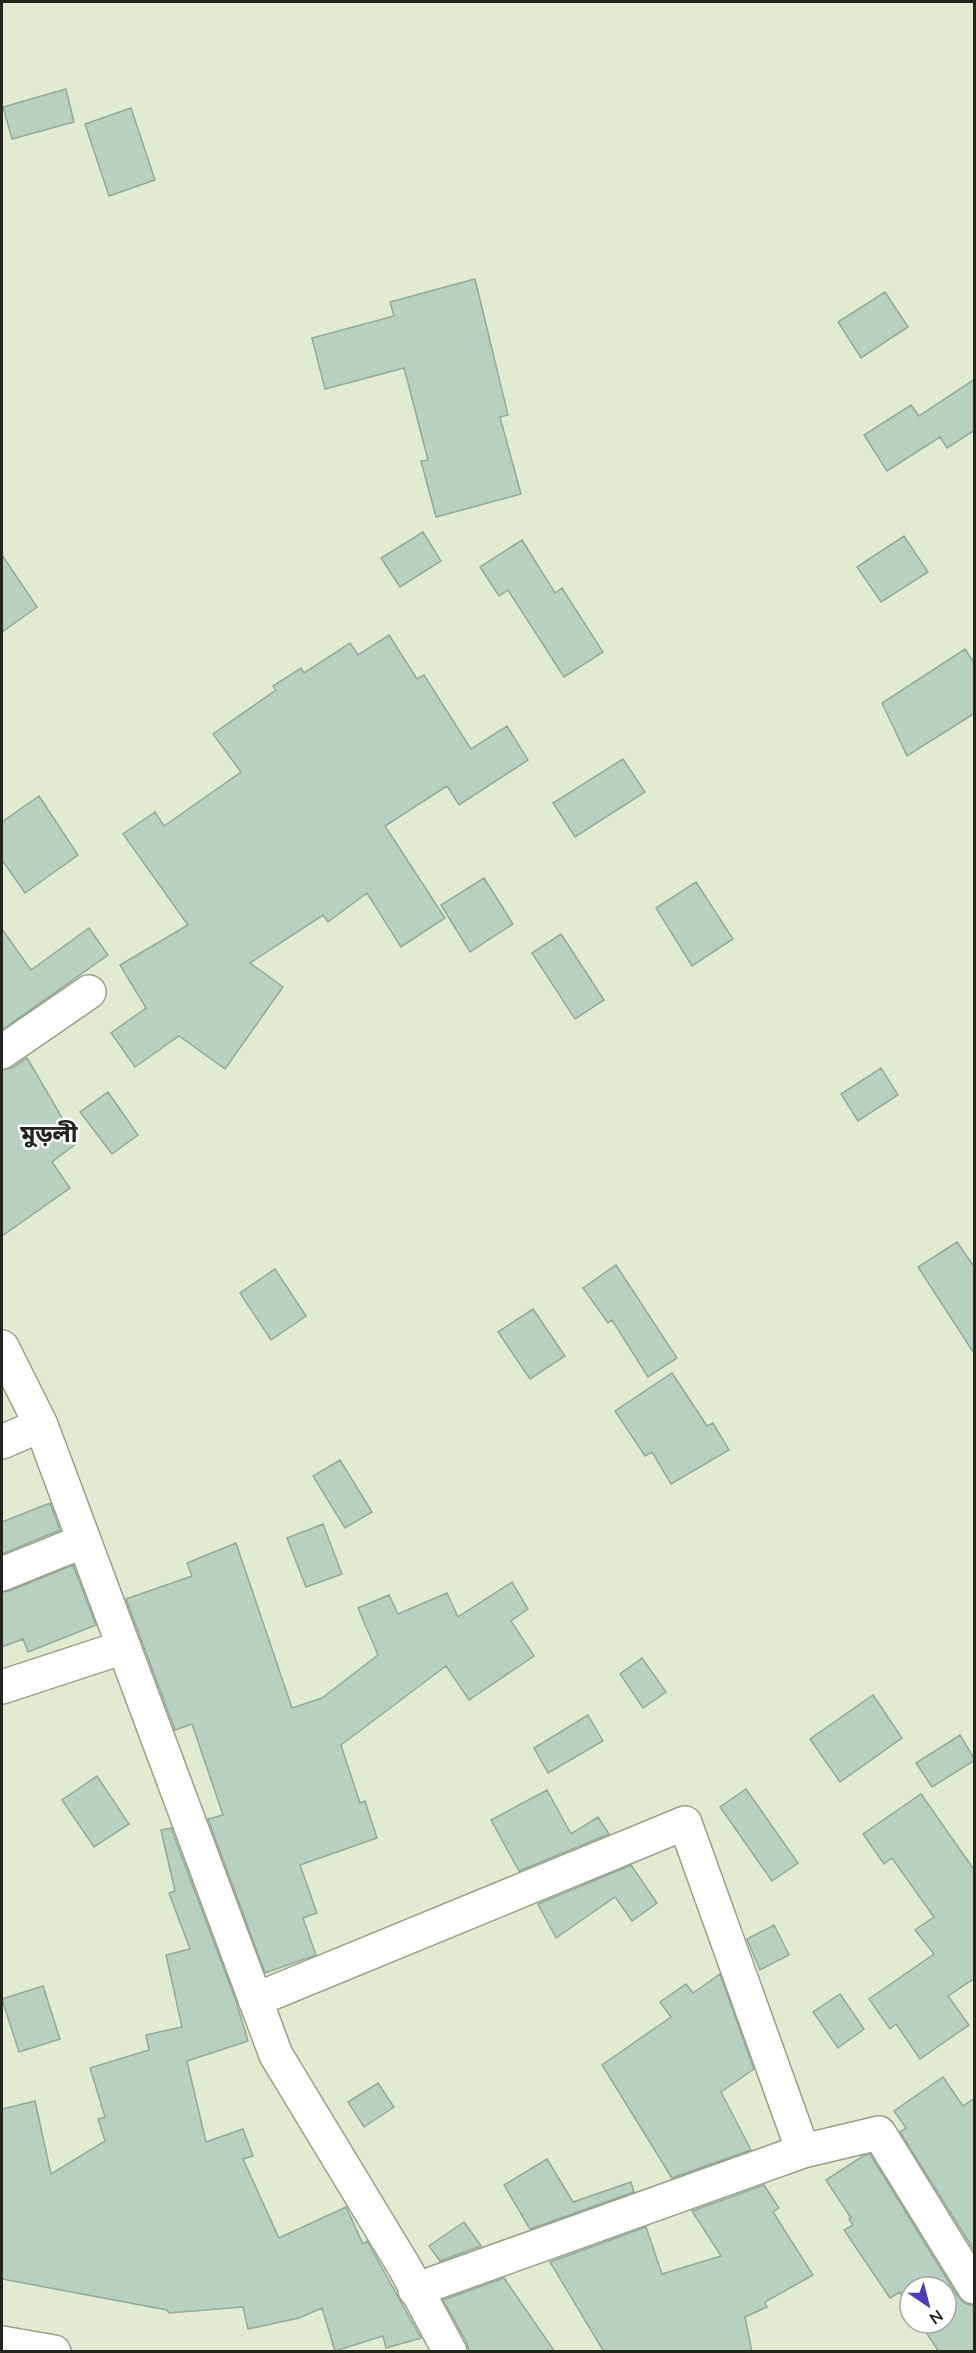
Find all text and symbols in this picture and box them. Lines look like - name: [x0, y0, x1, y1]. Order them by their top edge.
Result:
- district label: মুড়লী: [19, 1118, 79, 1148]
- north arrow: [898, 2275, 958, 2335]
- text: N: [926, 2306, 947, 2329]

